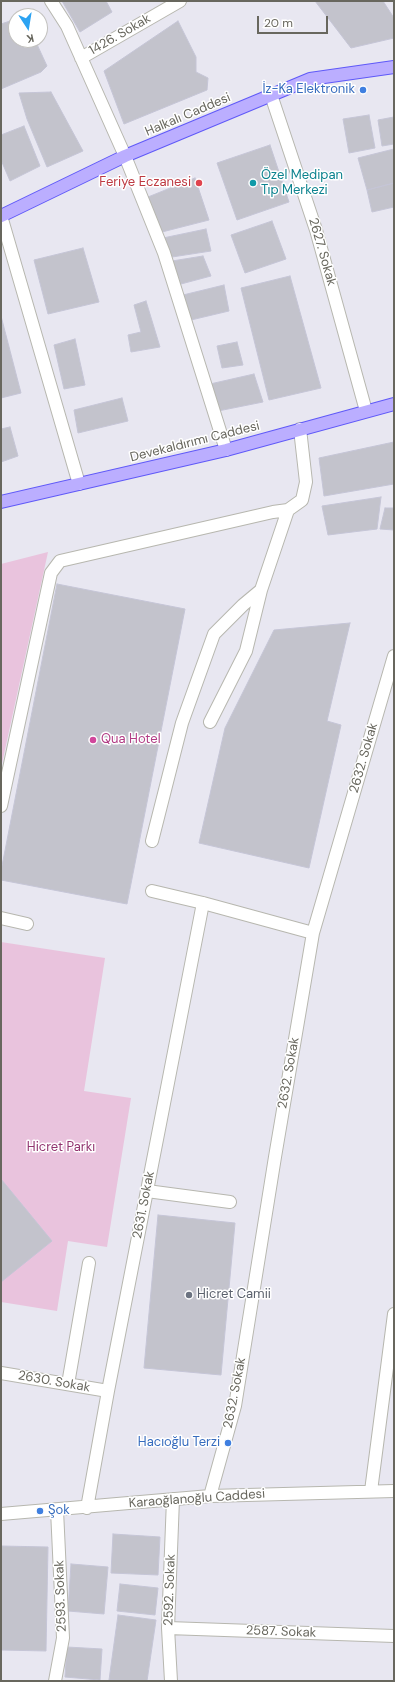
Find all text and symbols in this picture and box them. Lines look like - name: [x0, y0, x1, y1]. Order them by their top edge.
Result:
- north arrow: [8, 8, 48, 48]
- scale bar: [259, 8, 330, 34]
- street label: 1426. Sokak: [86, 11, 154, 59]
- text: 20 m: [264, 15, 293, 31]
- text: K: [25, 31, 35, 46]
- place label: İz-Ka Elektronik: [262, 82, 355, 98]
- marker: İz-Ka Elektronik: [358, 85, 368, 95]
- street label: Halkalı Caddesi: [143, 90, 233, 140]
- place label: Özel Medipan Tıp Merkezi: [261, 168, 343, 199]
- place label: Feriye Eczanesi: [99, 175, 191, 191]
- marker: Feriye Eczanesi: [194, 178, 204, 188]
- marker: Özel Medipan Tıp Merkezi: [248, 178, 258, 188]
- street label: 2627. Sokak: [305, 216, 339, 288]
- street label: Devekaldırımı Caddesi: [129, 418, 261, 466]
- street label: 2632. Sokak: [347, 721, 381, 795]
- place label: Qua Hotel: [101, 732, 161, 748]
- marker: Qua Hotel: [88, 735, 98, 745]
- street label: 2632. Sokak: [275, 1036, 303, 1110]
- park label: Hicret Parkı: [27, 1140, 95, 1156]
- street label: 2631. Sokak: [130, 1170, 158, 1240]
- place label: Hicret Camii: [197, 1287, 271, 1303]
- marker: Hicret Camii: [184, 1290, 194, 1300]
- street label: 2632. Sokak: [220, 1356, 250, 1430]
- street label: 2630. Sokak: [17, 1368, 91, 1396]
- place label: Hacıoğlu Terzi: [138, 1435, 220, 1451]
- marker: Hacıoğlu Terzi: [223, 1438, 233, 1448]
- street label: Karaoğlanoğlu Caddesi: [128, 1486, 266, 1512]
- place label: Şok: [48, 1503, 70, 1519]
- marker: Şok: [35, 1506, 45, 1516]
- street label: 2592. Sokak: [161, 1554, 179, 1626]
- street label: 2593. Sokak: [52, 1560, 70, 1632]
- street label: 2587. Sokak: [245, 1623, 317, 1641]

